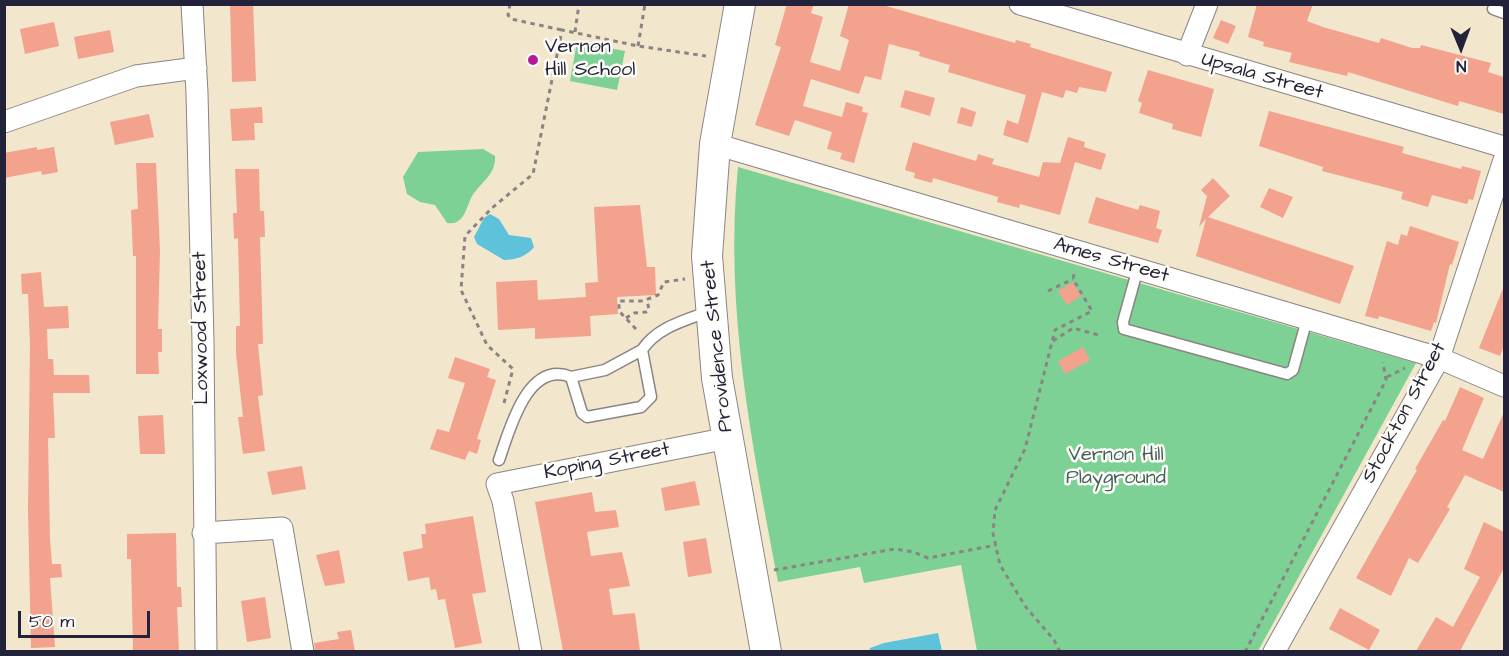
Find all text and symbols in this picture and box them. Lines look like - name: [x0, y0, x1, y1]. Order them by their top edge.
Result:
- north arrow: [1431, 18, 1491, 78]
- place label: Vernon Hill School: [545, 36, 635, 83]
- street label: Upsala Street: [1198, 48, 1326, 106]
- marker: Vernon Hill School: [526, 53, 540, 67]
- text: N: [1456, 55, 1467, 77]
- street label: Ames Street: [1051, 233, 1171, 289]
- street label: Loxwood Street: [189, 251, 215, 405]
- street label: Providence Street: [697, 259, 739, 433]
- street label: Stockton Street: [1358, 338, 1452, 488]
- street label: Koping Street: [542, 438, 672, 486]
- park label: Vernon Hill Playground: [1066, 444, 1166, 491]
- scale bar: [21, 599, 153, 637]
- text: 50 m: [29, 609, 74, 634]

